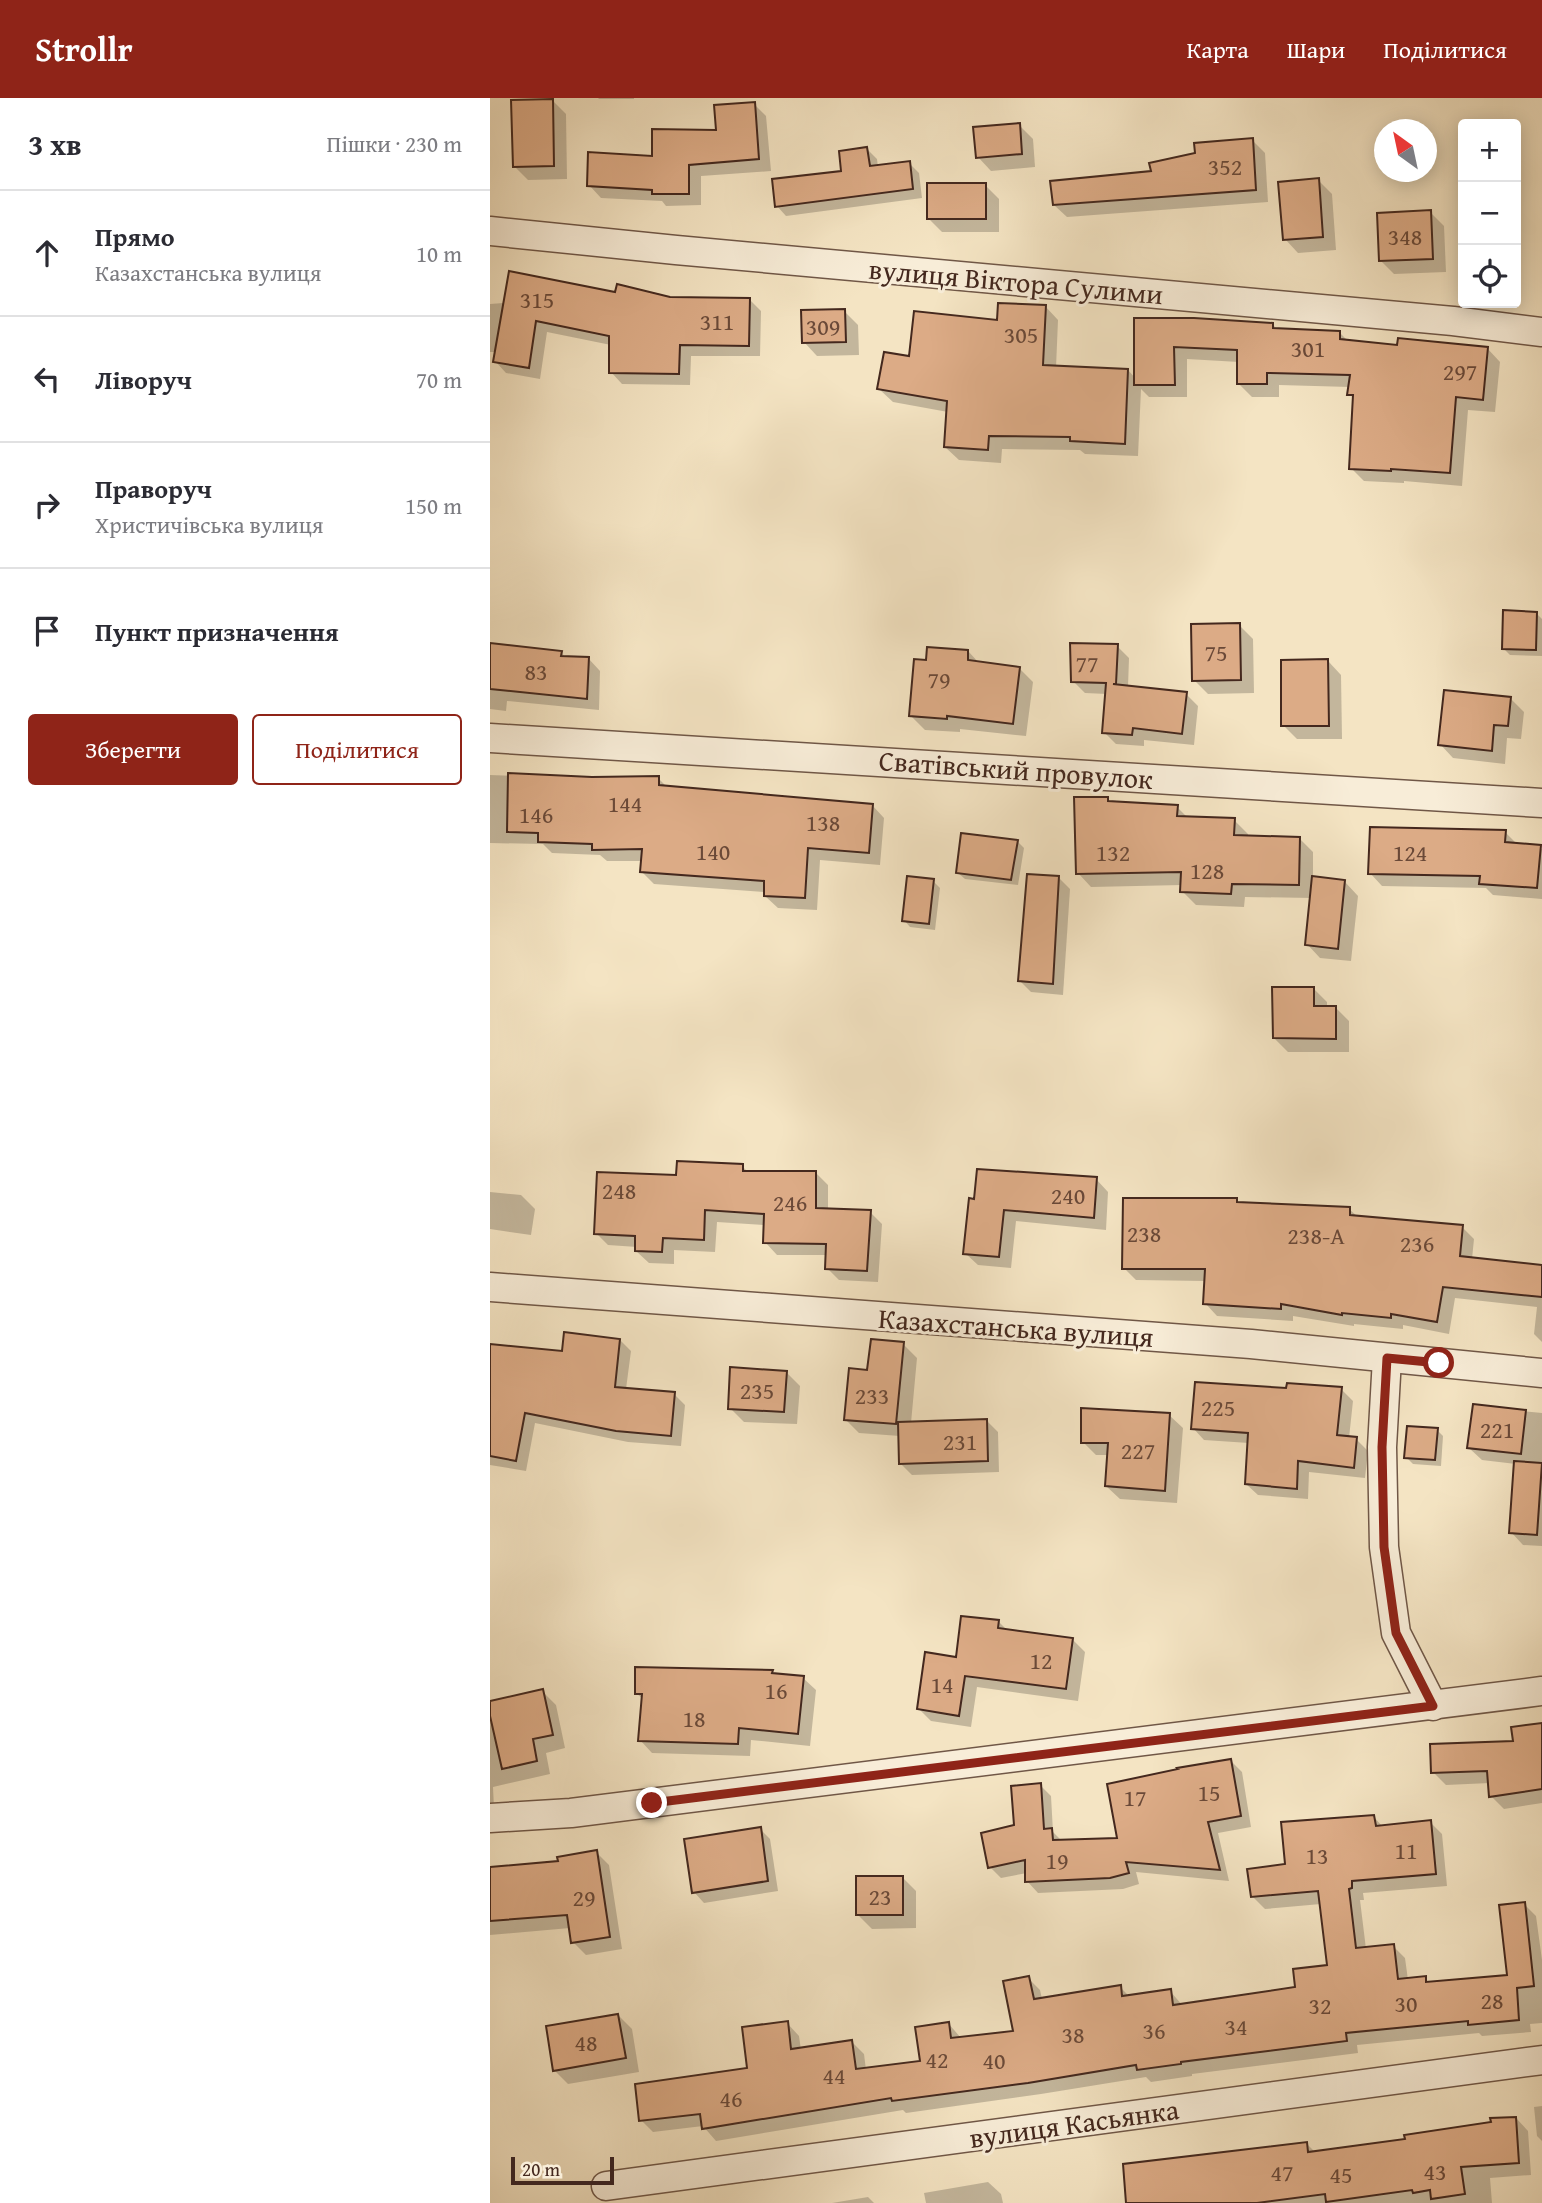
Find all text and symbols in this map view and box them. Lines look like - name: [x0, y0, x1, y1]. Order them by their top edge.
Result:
- text: Strollr: [35, 25, 133, 73]
- text: Карта: [1186, 32, 1249, 67]
- text: Шари: [1287, 32, 1345, 67]
- text: Поділитися: [1383, 32, 1507, 67]
- north arrow: [1374, 119, 1437, 182]
- map controls: [1458, 119, 1521, 308]
- button: +: [1458, 119, 1521, 182]
- text: 3 хв: [28, 122, 82, 166]
- text: Пішки · 230 m: [327, 127, 462, 160]
- house number: 352: [1208, 149, 1242, 184]
- button: −: [1458, 182, 1521, 245]
- text: Прямо: [95, 217, 175, 256]
- house number: 348: [1388, 219, 1422, 254]
- icon: ahead: [28, 234, 66, 272]
- text: 10 m: [416, 237, 462, 270]
- button: locate: [1458, 245, 1521, 308]
- street label: вулиця Віктора Сулими: [867, 248, 1165, 314]
- text: Казахстанська вулиця: [95, 256, 321, 289]
- house number: 315: [520, 282, 554, 317]
- house number: 311: [700, 304, 734, 339]
- house number: 309: [806, 309, 840, 344]
- house number: 305: [1004, 317, 1038, 352]
- house number: 301: [1291, 331, 1325, 366]
- house number: 297: [1443, 354, 1477, 389]
- icon: left: [28, 360, 66, 398]
- text: Ліворуч: [95, 360, 192, 399]
- text: 70 m: [416, 363, 462, 396]
- text: Праворуч: [95, 469, 212, 508]
- icon: right: [28, 486, 66, 524]
- text: 150 m: [405, 489, 462, 522]
- text: Христичівська вулиця: [95, 508, 323, 541]
- icon: arrive: [28, 612, 66, 650]
- text: Пункт призначення: [95, 612, 339, 651]
- house number: 75: [1204, 635, 1228, 670]
- house number: 77: [1075, 646, 1099, 681]
- house number: 83: [524, 654, 548, 689]
- house number: 79: [927, 662, 951, 697]
- button: Зберегти: [28, 714, 238, 785]
- button: Поділитися: [252, 714, 462, 785]
- street label: Сватівський провулок: [878, 739, 1155, 799]
- house number: 144: [608, 786, 642, 821]
- house number: 146: [519, 797, 553, 832]
- house number: 138: [806, 805, 840, 840]
- house number: 140: [696, 834, 730, 869]
- house number: 132: [1096, 835, 1130, 870]
- house number: 124: [1393, 835, 1427, 870]
- house number: 128: [1190, 853, 1224, 888]
- house number: 248: [602, 1173, 636, 1208]
- house number: 240: [1051, 1178, 1085, 1213]
- house number: 246: [773, 1185, 807, 1220]
- house number: 238: [1127, 1216, 1161, 1251]
- house number: 238-А: [1287, 1218, 1345, 1253]
- house number: 236: [1400, 1226, 1434, 1261]
- street label: Казахстанська вулиця: [877, 1297, 1155, 1357]
- route start: [1423, 1347, 1454, 1378]
- house number: 235: [740, 1373, 774, 1408]
- house number: 233: [855, 1378, 889, 1413]
- house number: 225: [1201, 1390, 1235, 1425]
- house number: 221: [1480, 1412, 1514, 1447]
- house number: 231: [943, 1424, 977, 1459]
- house number: 227: [1121, 1433, 1155, 1468]
- house number: 12: [1029, 1643, 1053, 1678]
- house number: 14: [930, 1667, 954, 1702]
- house number: 16: [764, 1673, 788, 1708]
- house number: 18: [682, 1701, 706, 1736]
- house number: 15: [1197, 1775, 1221, 1810]
- house number: 17: [1123, 1780, 1147, 1815]
- route end: [636, 1787, 667, 1818]
- house number: 11: [1394, 1833, 1418, 1868]
- house number: 13: [1305, 1838, 1329, 1873]
- house number: 19: [1045, 1843, 1069, 1878]
- house number: 23: [868, 1879, 892, 1914]
- house number: 29: [572, 1880, 596, 1915]
- house number: 28: [1480, 1983, 1504, 2018]
- house number: 30: [1394, 1986, 1418, 2021]
- house number: 32: [1308, 1988, 1332, 2023]
- house number: 34: [1224, 2009, 1248, 2044]
- house number: 36: [1142, 2013, 1166, 2048]
- house number: 38: [1061, 2017, 1085, 2052]
- house number: 48: [574, 2025, 598, 2060]
- house number: 42: [925, 2042, 949, 2077]
- house number: 40: [982, 2043, 1006, 2078]
- house number: 44: [822, 2058, 846, 2093]
- house number: 46: [719, 2081, 743, 2116]
- street label: вулиця Касьянка: [967, 2088, 1182, 2158]
- scale bar: [511, 2154, 614, 2186]
- house number: 43: [1423, 2154, 1447, 2189]
- text: 20 m: [522, 2155, 560, 2183]
- house number: 47: [1270, 2155, 1294, 2190]
- house number: 45: [1329, 2157, 1353, 2192]

